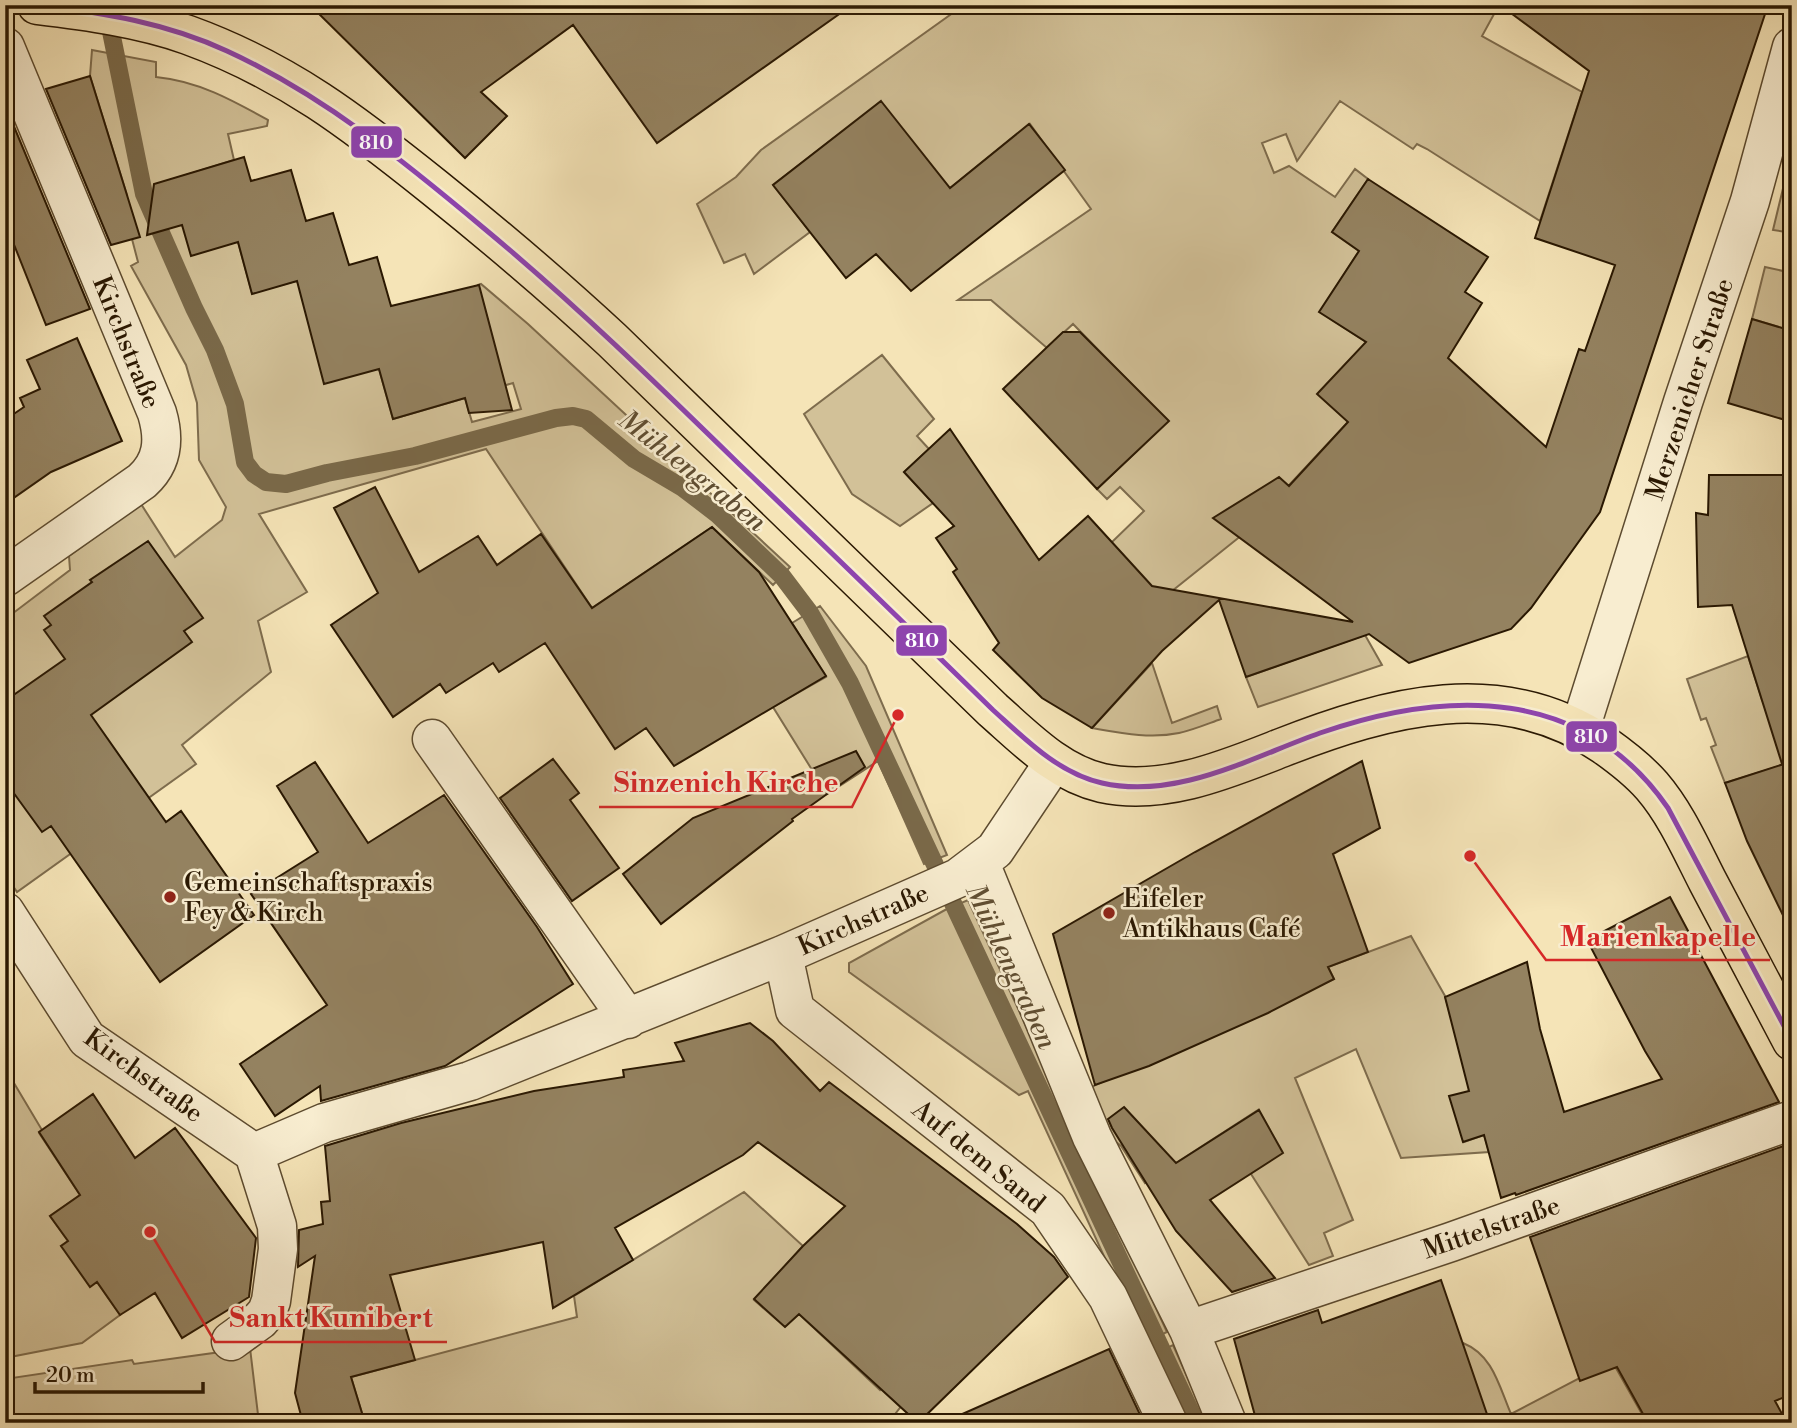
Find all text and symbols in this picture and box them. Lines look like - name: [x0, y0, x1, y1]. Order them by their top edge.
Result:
- line badge: 810: [350, 125, 403, 159]
- text: 810: [359, 131, 393, 155]
- street label: Kirchstraße: [85, 272, 167, 413]
- street label: Merzenicher Straße: [1639, 274, 1741, 504]
- water label: Mühlengraben: [611, 402, 773, 540]
- line badge: 810: [895, 624, 948, 657]
- text: 810: [905, 629, 939, 653]
- line badge: 810: [1565, 720, 1618, 753]
- text: 810: [1574, 725, 1608, 749]
- callout: Sinzenich Kirche: [599, 758, 852, 807]
- text: Sinzenich Kirche: [614, 766, 838, 801]
- place label: Gemeinschaftspraxis Fey & Kirch: [184, 867, 433, 929]
- street label: Kirchstraße: [793, 877, 934, 963]
- water label: Mühlengraben: [957, 878, 1064, 1055]
- place label: Eifeler Antikhaus Café: [1122, 883, 1301, 945]
- marker: Gemeinschaftspraxis Fey & Kirch: [162, 889, 178, 905]
- marker: Eifeler Antikhaus Café: [1101, 905, 1117, 921]
- callout: Marienkapelle: [1546, 911, 1770, 960]
- text: Marienkapelle: [1560, 920, 1756, 955]
- street label: Kirchstraße: [78, 1022, 209, 1130]
- street label: Auf dem Sand: [905, 1093, 1051, 1220]
- street label: Mittelstraße: [1418, 1190, 1564, 1266]
- callout: Sankt Kunibert: [215, 1293, 447, 1342]
- text: Sankt Kunibert: [229, 1301, 434, 1336]
- scale bar: [35, 1351, 203, 1395]
- text: 20 m: [46, 1363, 95, 1389]

